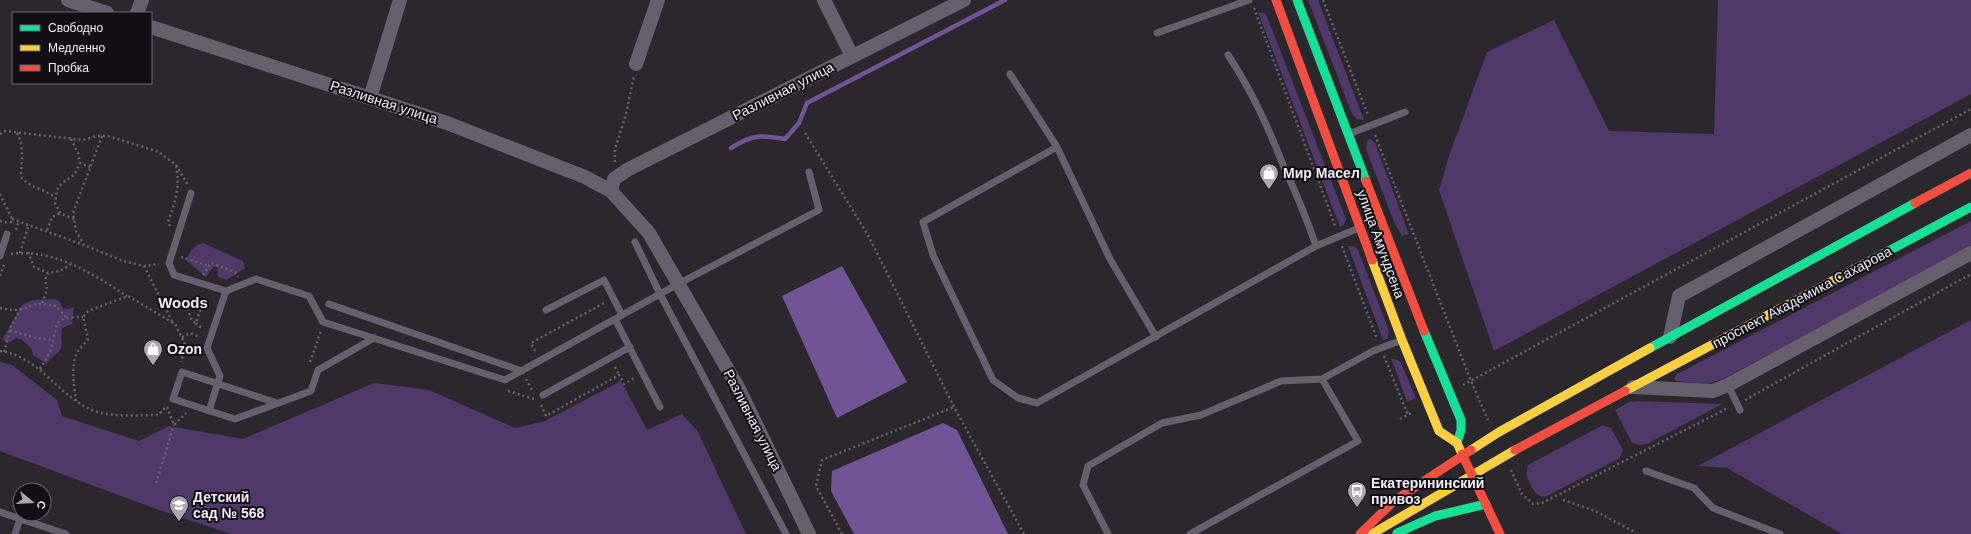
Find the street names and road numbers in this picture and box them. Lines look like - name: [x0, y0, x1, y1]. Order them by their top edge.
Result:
- street label: Разливная улица: [730, 58, 837, 123]
- street label: Разливная улица: [328, 77, 440, 127]
- street label: улица Амундсена: [1354, 187, 1408, 301]
- street label: проспект Академика Сахарова: [1710, 243, 1894, 351]
- street label: Разливная улица: [721, 367, 786, 474]

